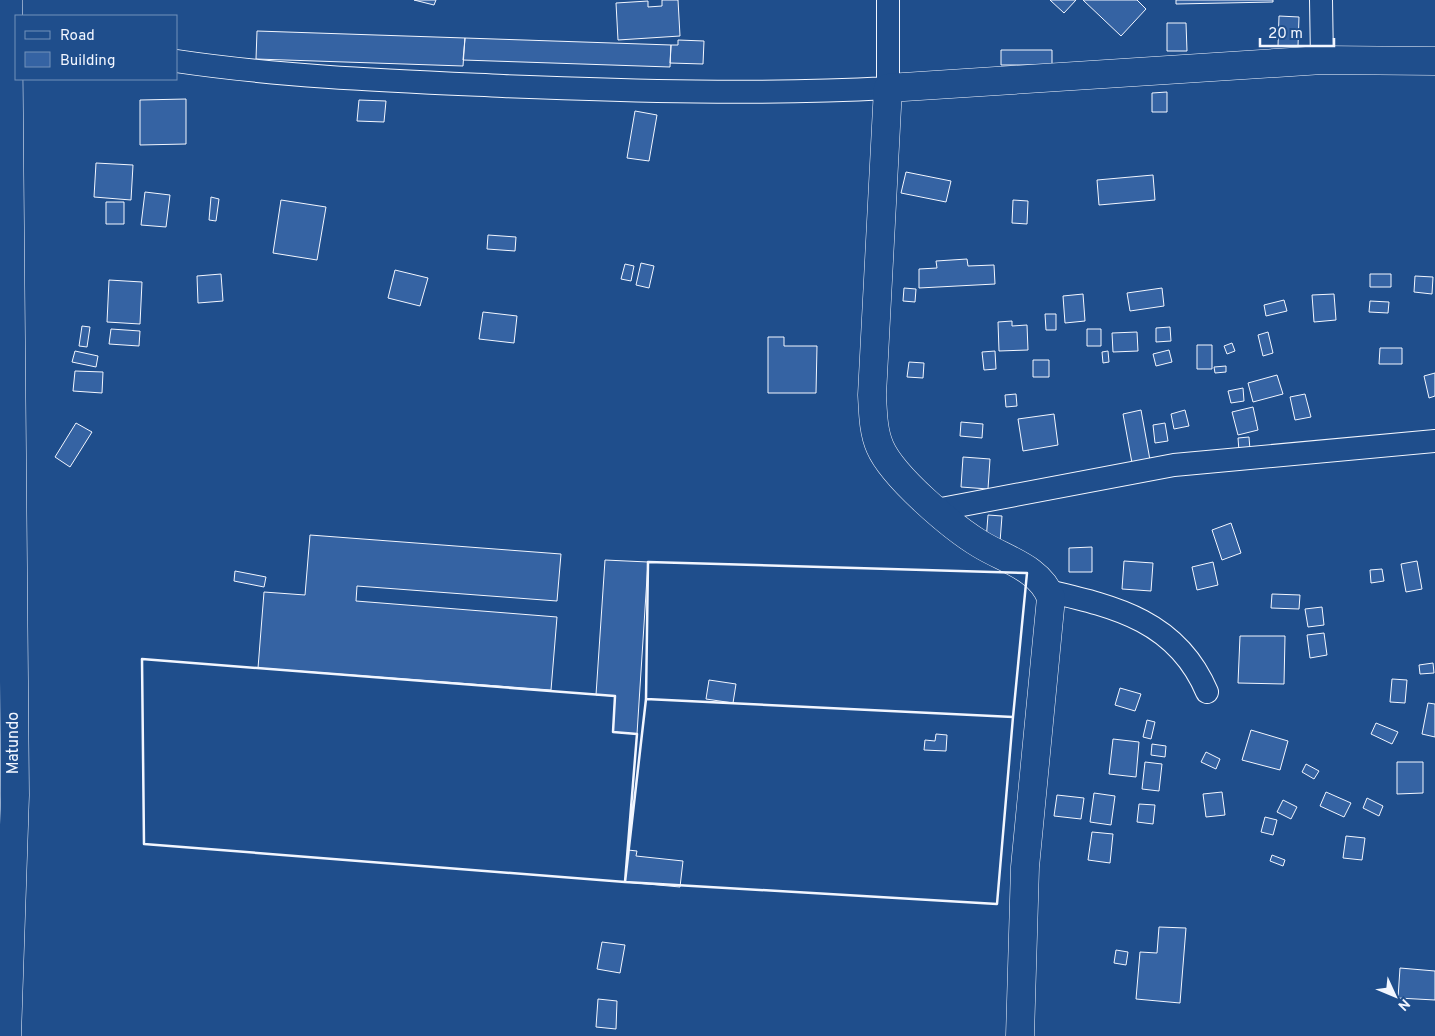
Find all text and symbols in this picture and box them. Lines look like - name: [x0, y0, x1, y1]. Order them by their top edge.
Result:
- legend: [15, 15, 178, 80]
- scale bar: [1260, 15, 1334, 47]
- text: 20 m: [1268, 25, 1303, 44]
- text: Road: [60, 27, 95, 46]
- text: Building: [60, 52, 115, 71]
- street label: Matundo: [4, 712, 24, 774]
- north arrow: [1370, 971, 1420, 1021]
- text: N: [1394, 994, 1413, 1014]

